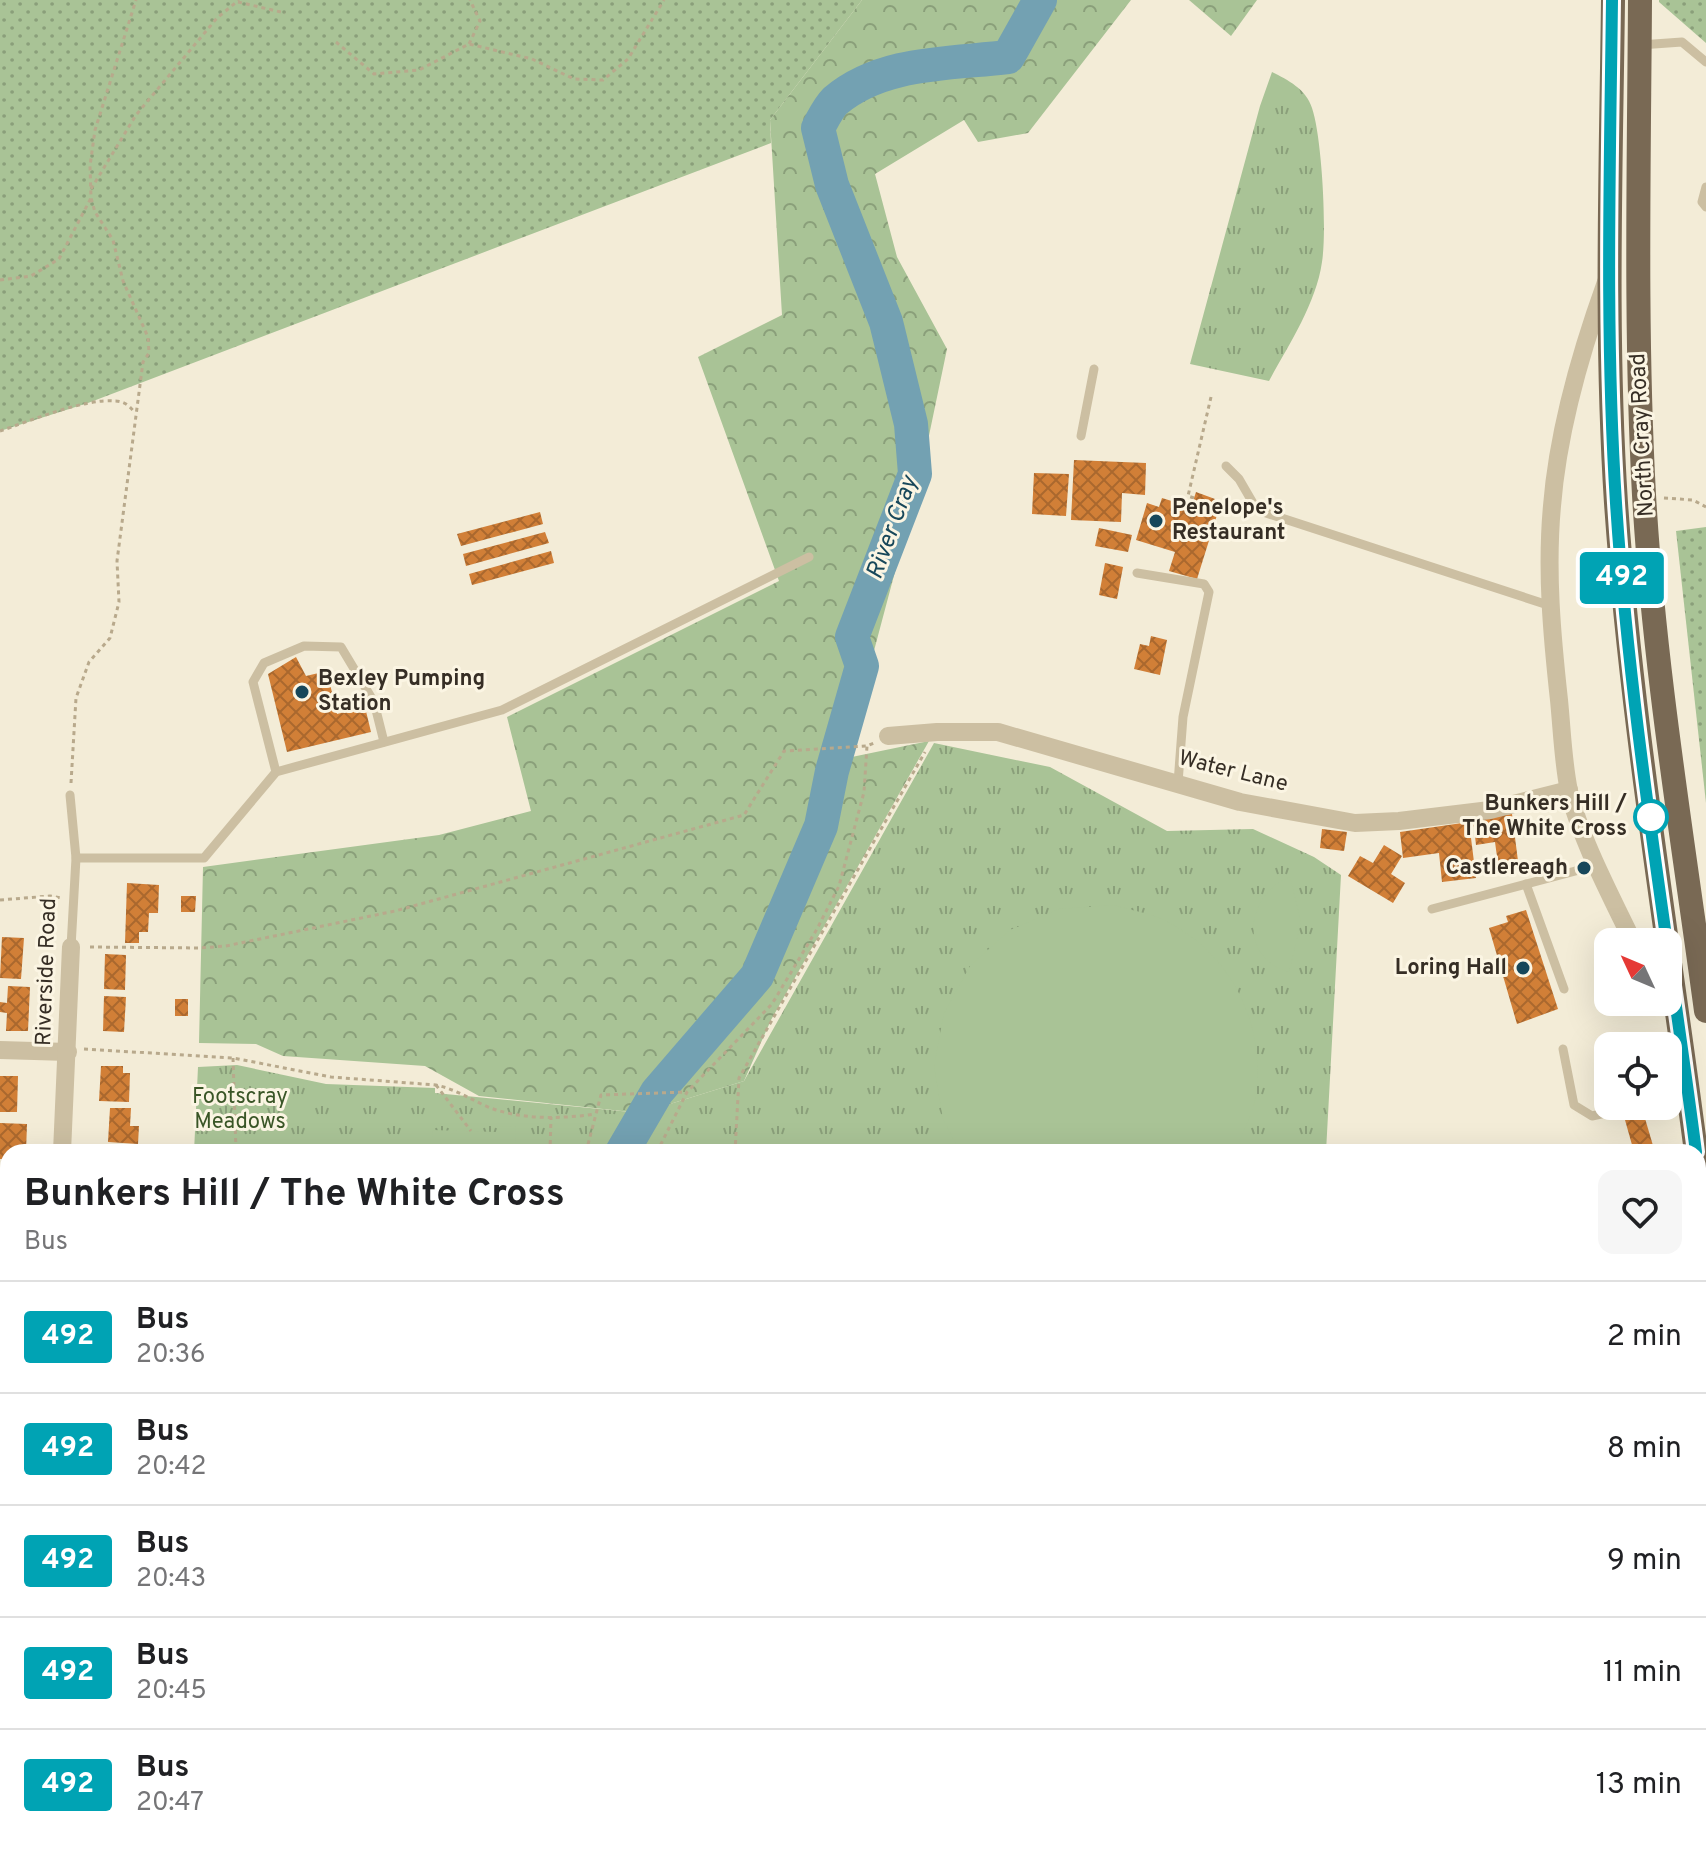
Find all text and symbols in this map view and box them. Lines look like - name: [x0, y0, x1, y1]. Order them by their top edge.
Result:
- street label: North Cray Road: [1625, 353, 1661, 517]
- water label: River Cray: [861, 471, 926, 584]
- place label: Penelope's Restaurant: [1172, 495, 1286, 547]
- marker: Penelope's Restaurant: [1147, 512, 1165, 530]
- line badge: 492: [1576, 552, 1668, 604]
- text: 492: [1596, 560, 1648, 596]
- place label: Bexley Pumping Station: [318, 666, 485, 718]
- marker: Bexley Pumping Station: [293, 683, 311, 701]
- street label: Water Lane: [1176, 745, 1290, 799]
- place label: Bunkers Hill / The White Cross: [1462, 791, 1627, 843]
- marker: Bunkers Hill / The White Cross: [1634, 800, 1668, 834]
- place label: Castlereagh: [1445, 855, 1568, 882]
- marker: Castlereagh: [1575, 859, 1593, 877]
- street label: Riverside Road: [31, 898, 63, 1046]
- north arrow: [1594, 928, 1682, 1016]
- map controls: [1594, 928, 1682, 1120]
- place label: Loring Hall: [1395, 955, 1507, 982]
- marker: Loring Hall: [1514, 959, 1532, 977]
- button: locate: [1594, 1032, 1682, 1120]
- park label: Footscray Meadows: [192, 1084, 288, 1136]
- button: heart: [1598, 1170, 1682, 1254]
- text: Bunkers Hill / The White Cross: [24, 1171, 565, 1220]
- text: Bus: [24, 1226, 68, 1259]
- text: Bus: [136, 1302, 189, 1339]
- text: 492: [42, 1319, 94, 1355]
- text: 2 min: [1607, 1319, 1682, 1356]
- text: 20:36: [136, 1339, 206, 1372]
- text: Bus: [136, 1414, 189, 1451]
- text: 492: [42, 1431, 94, 1467]
- text: 8 min: [1607, 1431, 1682, 1468]
- text: 20:42: [136, 1451, 207, 1484]
- text: Bus: [136, 1526, 189, 1563]
- text: 492: [42, 1543, 94, 1579]
- text: 9 min: [1607, 1543, 1682, 1580]
- text: 20:43: [136, 1563, 206, 1596]
- text: Bus: [136, 1638, 189, 1675]
- text: 492: [42, 1655, 94, 1691]
- text: 11 min: [1603, 1655, 1682, 1692]
- text: 20:45: [136, 1675, 207, 1708]
- text: Bus: [136, 1750, 189, 1787]
- text: 492: [42, 1767, 94, 1803]
- text: 13 min: [1596, 1767, 1682, 1804]
- text: 20:47: [136, 1787, 204, 1820]

